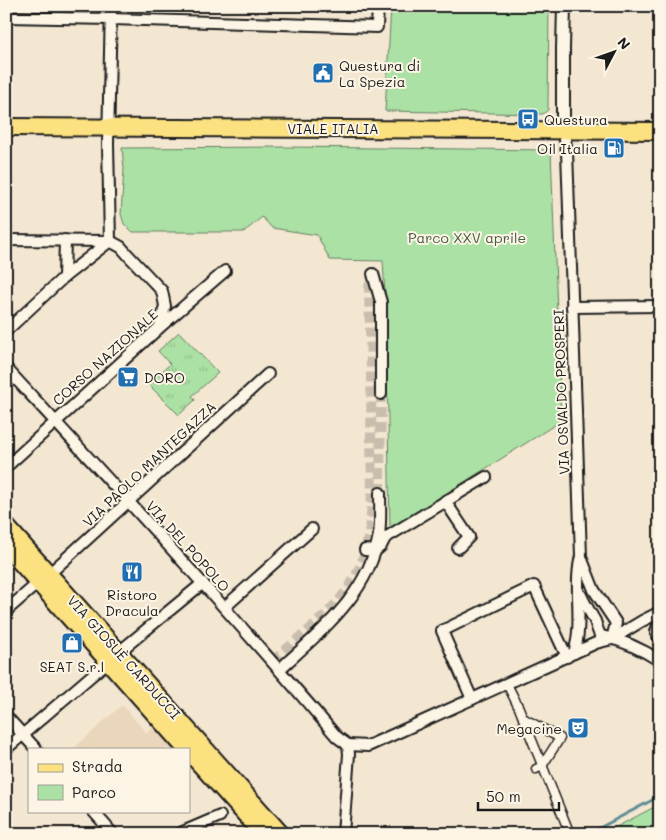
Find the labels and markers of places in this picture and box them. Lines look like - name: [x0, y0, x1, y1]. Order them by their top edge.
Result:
- place label: Questura di La Spezia: [339, 56, 420, 91]
- public building icon: Questura di La Spezia: [311, 61, 335, 85]
- bus stop icon: Questura: [516, 107, 540, 131]
- place label: Questura: [544, 110, 608, 129]
- fuel station icon: Oil Italia: [602, 136, 626, 160]
- place label: Oil Italia: [537, 139, 598, 158]
- supermarket icon: DORO: [116, 365, 140, 389]
- place label: DORO: [144, 368, 185, 387]
- restaurant icon: Ristoro Dracula: [120, 560, 144, 584]
- place label: Ristoro Dracula: [105, 585, 159, 620]
- shop icon: SEAT S.r.l: [60, 631, 84, 655]
- place label: SEAT S.r.l: [40, 657, 104, 676]
- theatre icon: Megacine: [566, 716, 590, 740]
- place label: Megacine: [496, 719, 562, 738]

